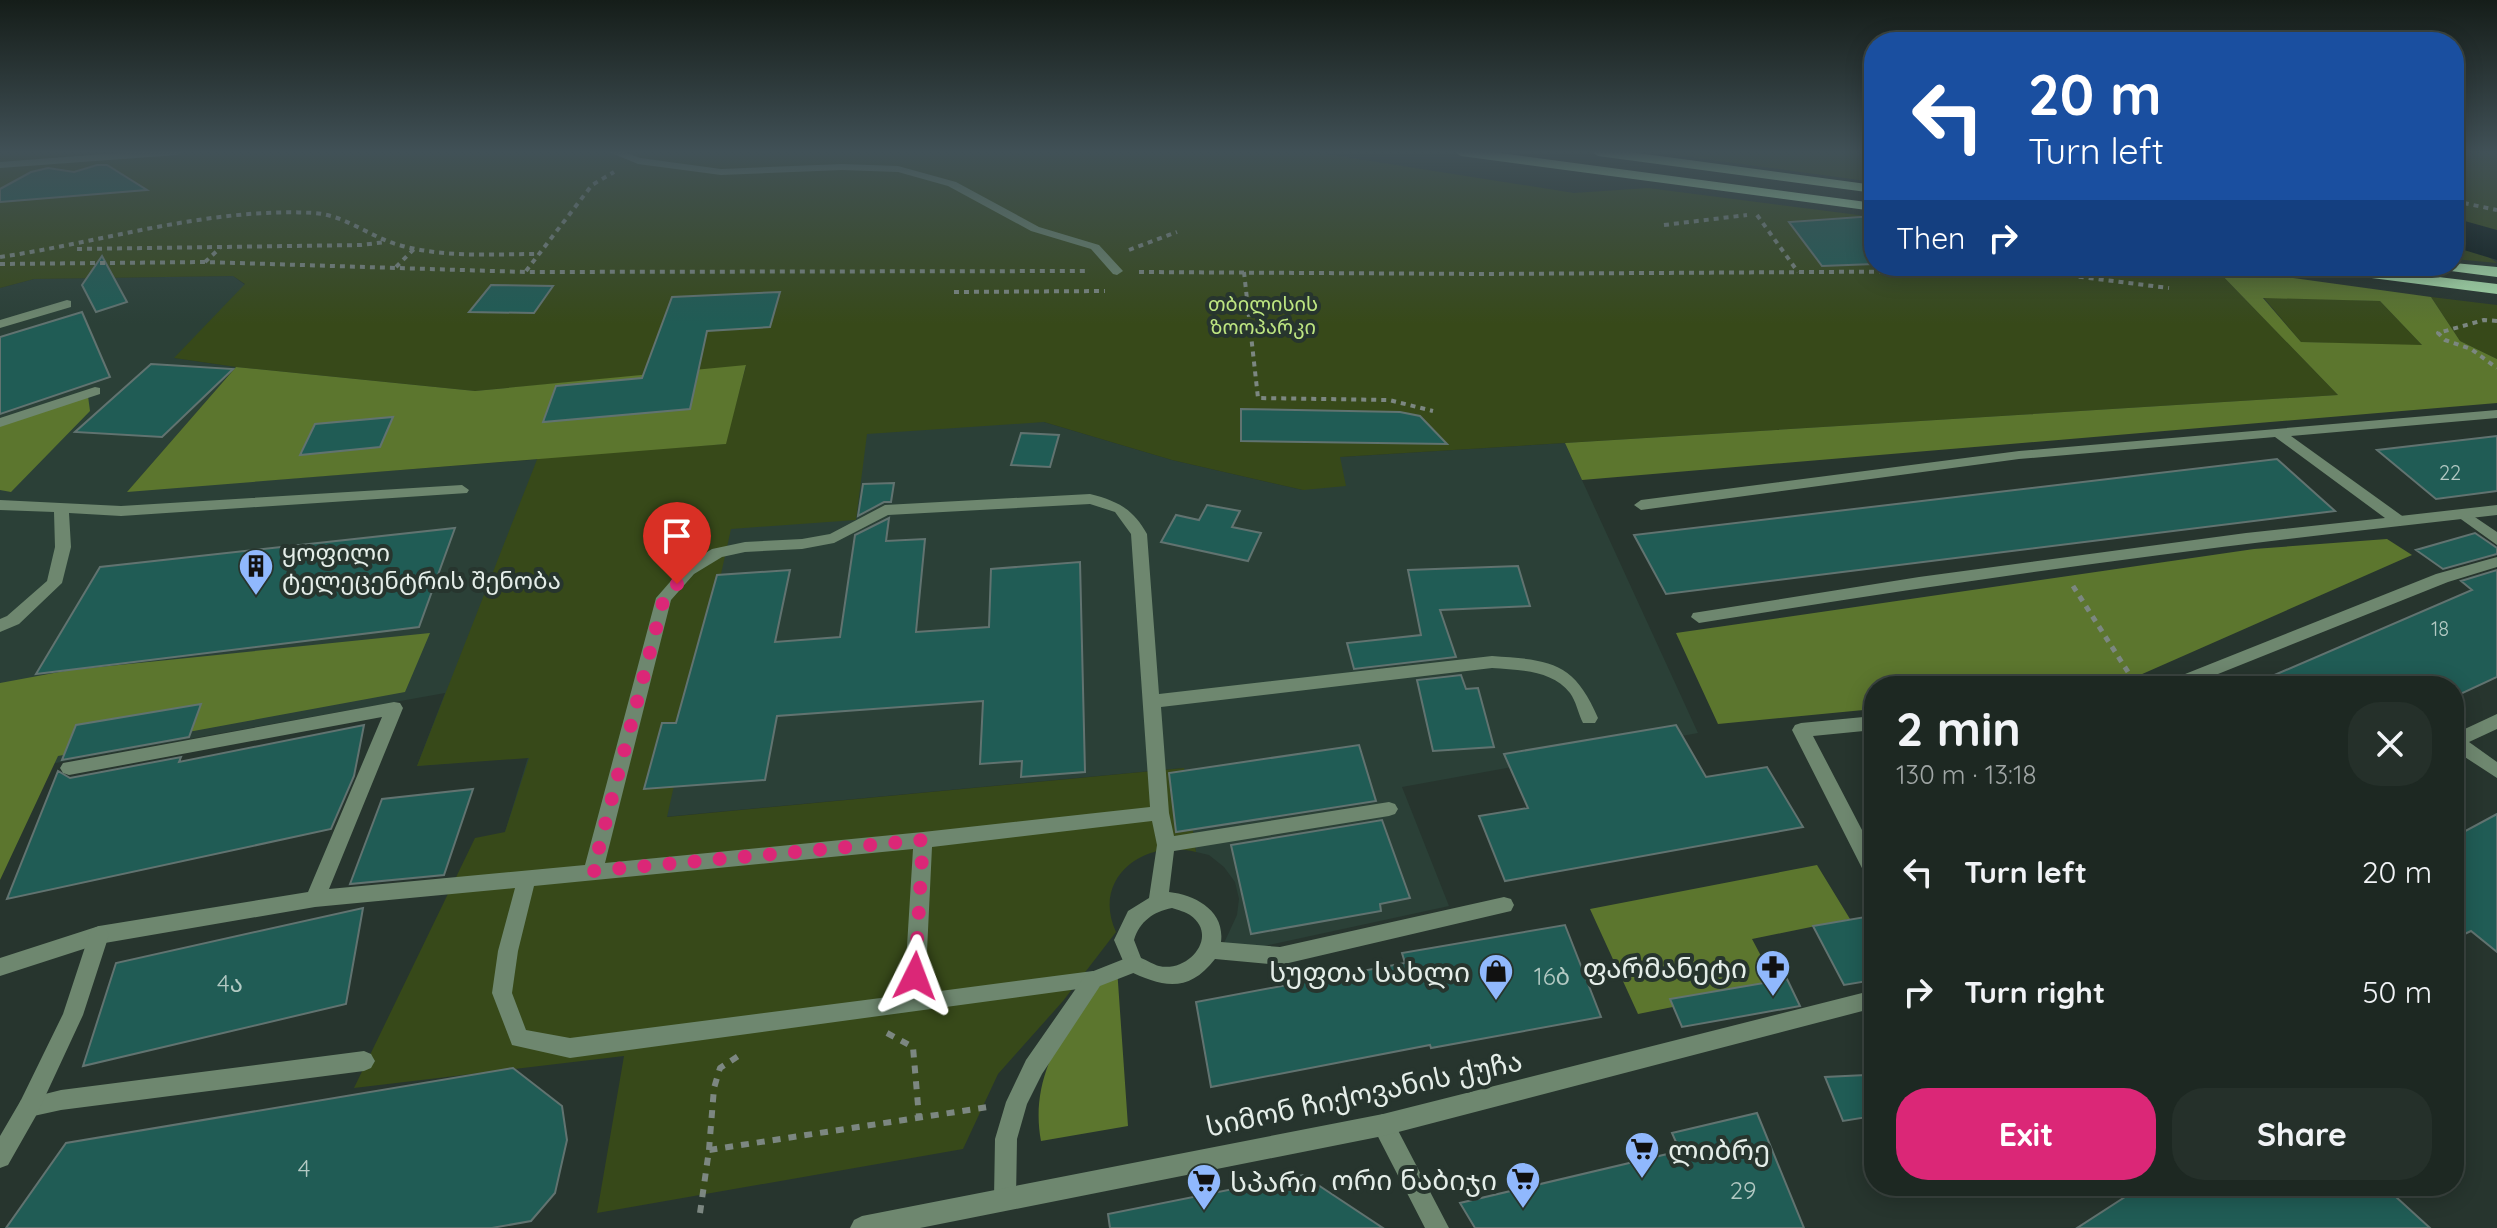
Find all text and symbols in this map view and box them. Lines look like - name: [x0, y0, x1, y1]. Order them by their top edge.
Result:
- text: 20 m: [2028, 59, 2162, 129]
- icon: left: [1896, 64, 2000, 168]
- text: Turn left: [2028, 128, 2164, 173]
- icon: right: [1981, 216, 2025, 260]
- text: Then: [1896, 219, 1965, 257]
- park label: თბილისის ზოოპარკი: [1208, 291, 1318, 339]
- house number: 22: [2439, 460, 2461, 485]
- pin: [643, 502, 711, 584]
- icon: arrive: [655, 514, 699, 558]
- place label: ყოფილი ტელეცენტრის შენობა: [282, 537, 561, 595]
- building icon: ყოფილი ტელეცენტრის შენობა: [237, 547, 275, 597]
- house number: 18: [2431, 616, 2449, 641]
- text: 2 min: [1896, 698, 2021, 758]
- button: close: [2348, 702, 2432, 786]
- text: 130 m · 13:18: [1896, 758, 2037, 791]
- icon: left: [1896, 850, 1940, 894]
- text: Turn left: [1964, 853, 2087, 891]
- text: 20 m: [2362, 853, 2432, 891]
- position arrow: [873, 934, 957, 1018]
- pharmacy icon: ფარმანეტი: [1754, 948, 1792, 998]
- place label: ფარმანეტი: [1583, 950, 1747, 985]
- shop icon: სუფთა სახლი: [1477, 952, 1515, 1002]
- place label: სუფთა სახლი: [1269, 954, 1470, 989]
- house number: 16ბ: [1534, 961, 1570, 991]
- house number: 4ა: [217, 968, 243, 998]
- icon: right: [1896, 970, 1940, 1014]
- text: Turn right: [1964, 973, 2105, 1011]
- text: 50 m: [2362, 973, 2432, 1011]
- street label: სიმონ ჩიქოვანის ქუჩა: [1203, 1042, 1525, 1144]
- button: Exit: [1896, 1088, 2156, 1180]
- button: Share: [2172, 1088, 2432, 1180]
- supermarket icon: ლიბრე: [1623, 1130, 1661, 1180]
- place label: ლიბრე: [1668, 1132, 1770, 1167]
- house number: 4: [298, 1153, 310, 1183]
- supermarket icon: ორი ნაბიჯი: [1504, 1160, 1542, 1210]
- supermarket icon: სპარი: [1185, 1162, 1223, 1212]
- place label: ორი ნაბიჯი: [1331, 1162, 1497, 1197]
- place label: სპარი: [1230, 1164, 1317, 1199]
- house number: 29: [1730, 1175, 1756, 1205]

